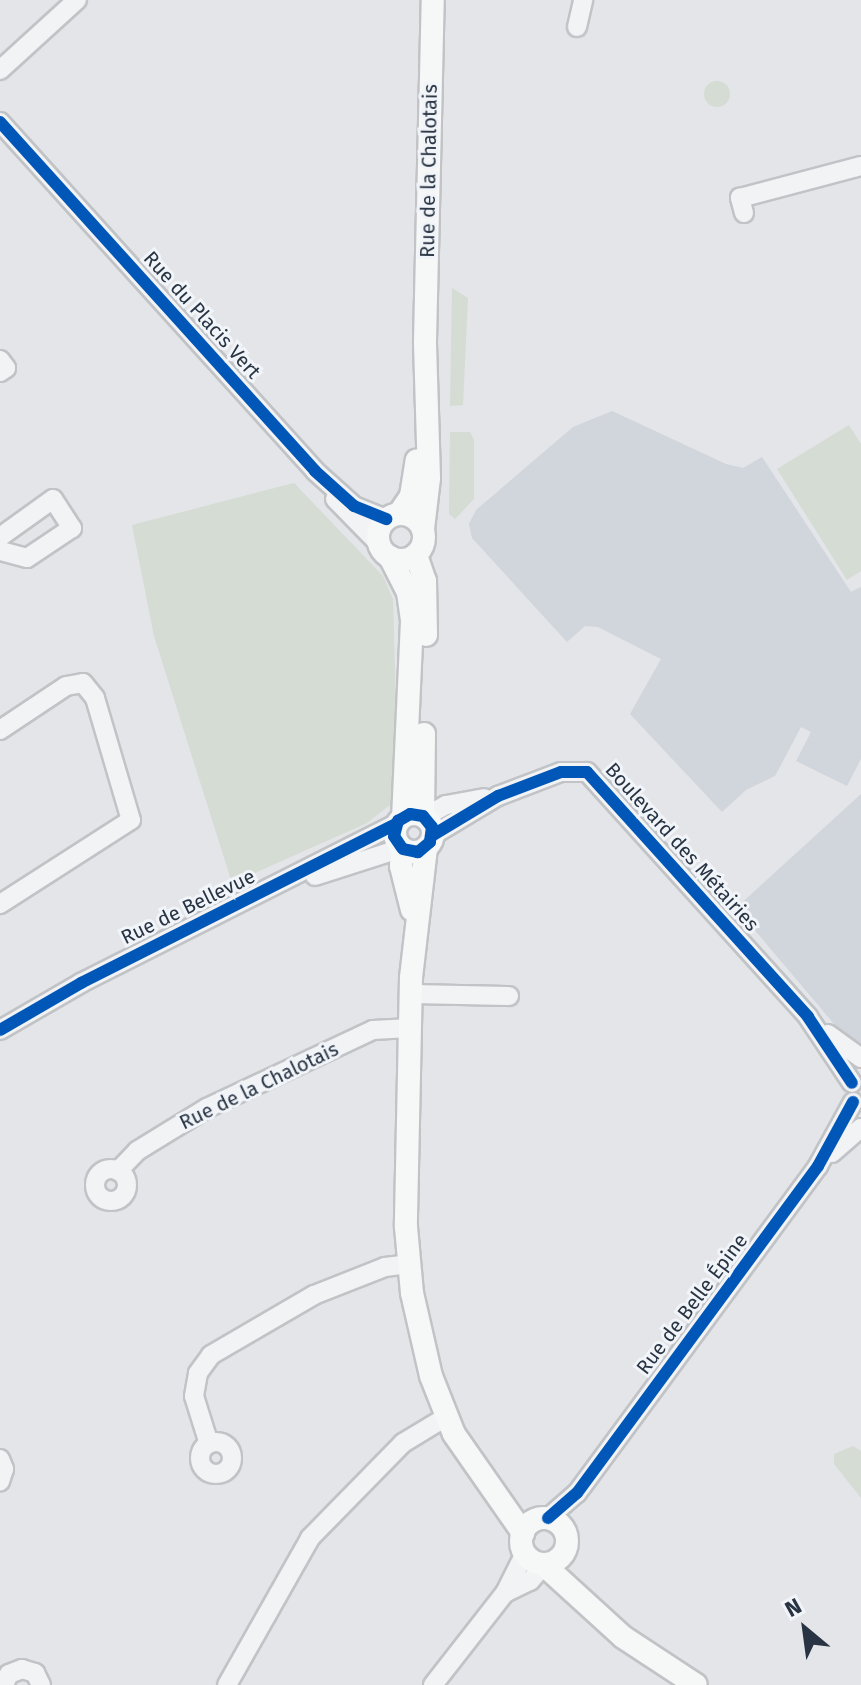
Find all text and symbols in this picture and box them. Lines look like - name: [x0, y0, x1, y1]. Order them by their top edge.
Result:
- street label: Rue de la Chalotais: [415, 84, 443, 258]
- street label: Rue du Placis Vert: [138, 246, 266, 384]
- street label: Boulevard des Métairies: [600, 758, 764, 936]
- street label: Rue de Bellevue: [117, 864, 259, 950]
- street label: Rue de la Chalotais: [176, 1037, 342, 1135]
- street label: Rue de Belle Épine: [631, 1229, 753, 1379]
- north arrow: [765, 1589, 845, 1669]
- text: N: [780, 1592, 806, 1623]

